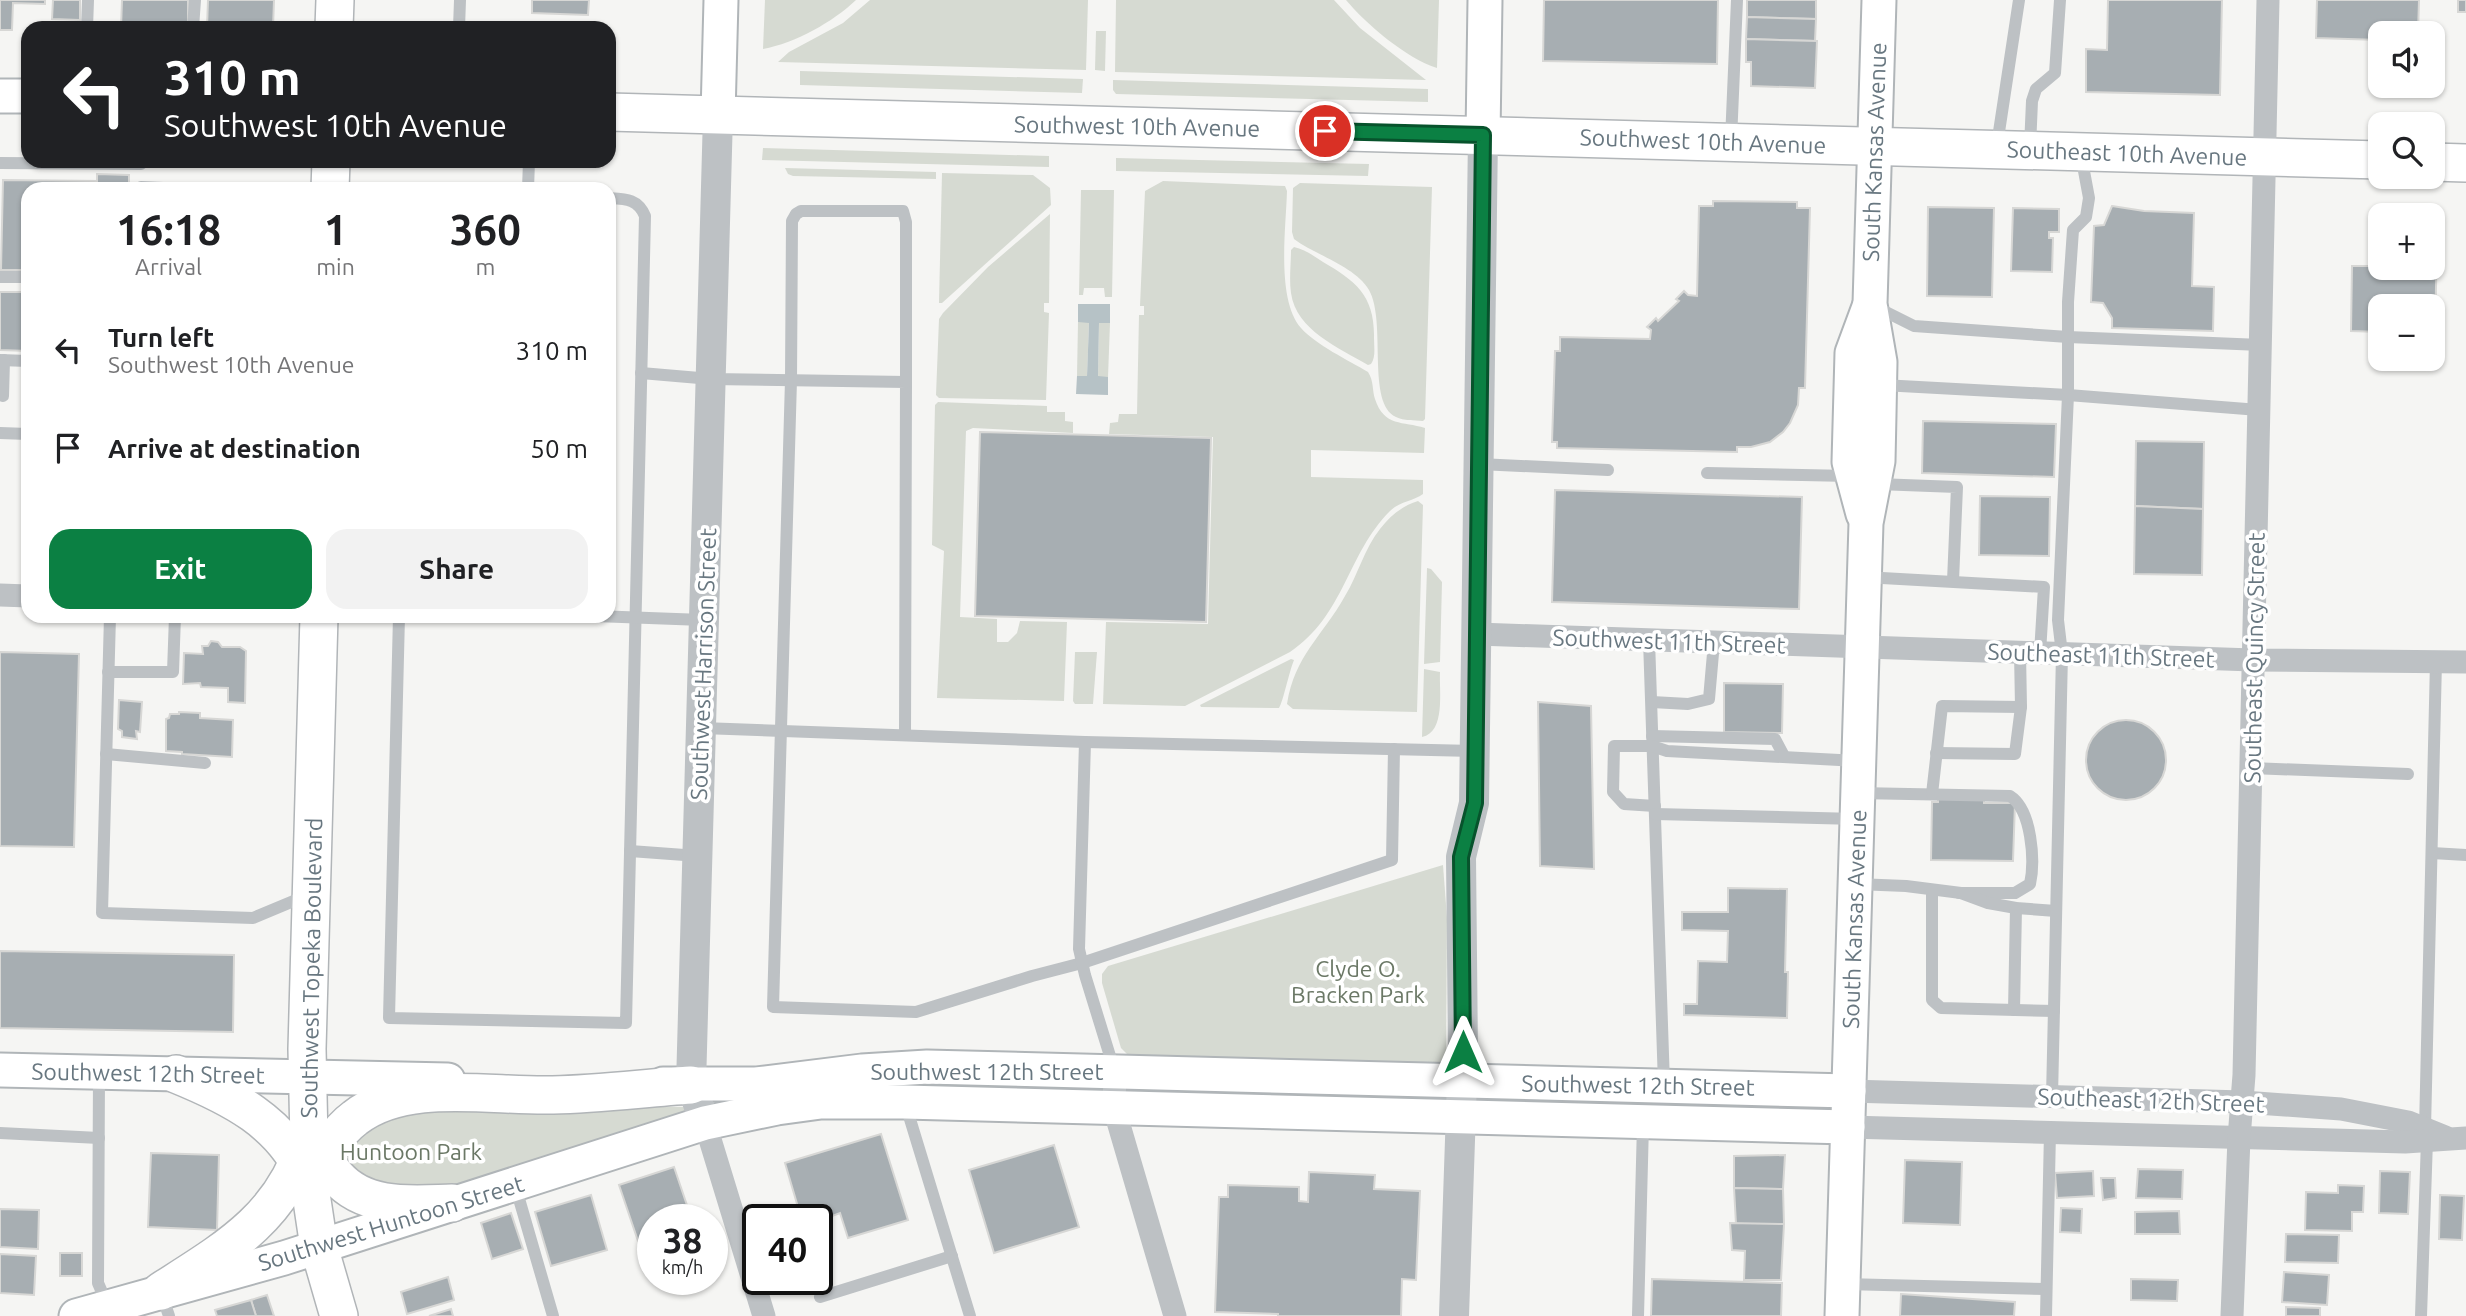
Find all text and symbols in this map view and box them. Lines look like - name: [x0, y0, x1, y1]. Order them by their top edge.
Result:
- map controls: [2368, 21, 2445, 371]
- button: sound: [2368, 21, 2445, 98]
- street label: South Kansas Avenue: [1858, 42, 1890, 262]
- icon: left: [49, 49, 140, 140]
- text: 310 m: [164, 49, 301, 104]
- pin: [1295, 101, 1355, 161]
- text: Southwest 10th Avenue: [164, 107, 507, 143]
- street label: Southwest 10th Avenue: [1014, 111, 1260, 141]
- icon: arrive: [1306, 112, 1344, 150]
- button: search: [2368, 112, 2445, 189]
- street label: Southwest 10th Avenue: [1579, 124, 1827, 158]
- street label: Southeast 10th Avenue: [2006, 136, 2248, 170]
- button: +: [2368, 203, 2445, 280]
- text: 16:18: [116, 206, 221, 253]
- text: 1: [324, 206, 347, 253]
- text: 360: [450, 206, 521, 253]
- text: Arrival: [135, 254, 202, 279]
- text: min: [316, 254, 355, 279]
- text: m: [475, 254, 495, 279]
- button: −: [2368, 294, 2445, 371]
- text: Turn left: [108, 323, 214, 352]
- icon: left: [49, 331, 87, 369]
- text: 310 m: [516, 336, 588, 365]
- text: Southwest 10th Avenue: [108, 352, 354, 377]
- icon: arrive: [49, 429, 87, 467]
- text: Arrive at destination: [108, 434, 361, 463]
- text: 50 m: [530, 434, 588, 463]
- street label: Southwest Harrison Street: [686, 527, 720, 801]
- button: Exit: [49, 529, 312, 609]
- button: Share: [326, 529, 588, 609]
- street label: Southeast Quincy Street: [2239, 532, 2269, 784]
- street label: Southwest 11th Street: [1552, 624, 1786, 658]
- street label: Southeast 11th Street: [1987, 639, 2215, 671]
- street label: South Kansas Avenue: [1838, 809, 1870, 1029]
- street label: Southwest Topeka Boulevard: [296, 817, 326, 1119]
- park label: Clyde O. Bracken Park: [1291, 956, 1425, 1007]
- position arrow: [1426, 1015, 1500, 1089]
- street label: Southwest 12th Street: [31, 1058, 265, 1088]
- street label: Southwest 12th Street: [870, 1059, 1104, 1084]
- street label: Southwest 12th Street: [1521, 1070, 1755, 1100]
- street label: Southeast 12th Street: [2037, 1084, 2265, 1116]
- park label: Huntoon Park: [340, 1139, 483, 1164]
- street label: Southwest Huntoon Street: [255, 1171, 527, 1275]
- speed limit sign: 40: [742, 1204, 833, 1295]
- text: 38: [663, 1220, 702, 1260]
- text: km/h: [662, 1257, 703, 1277]

